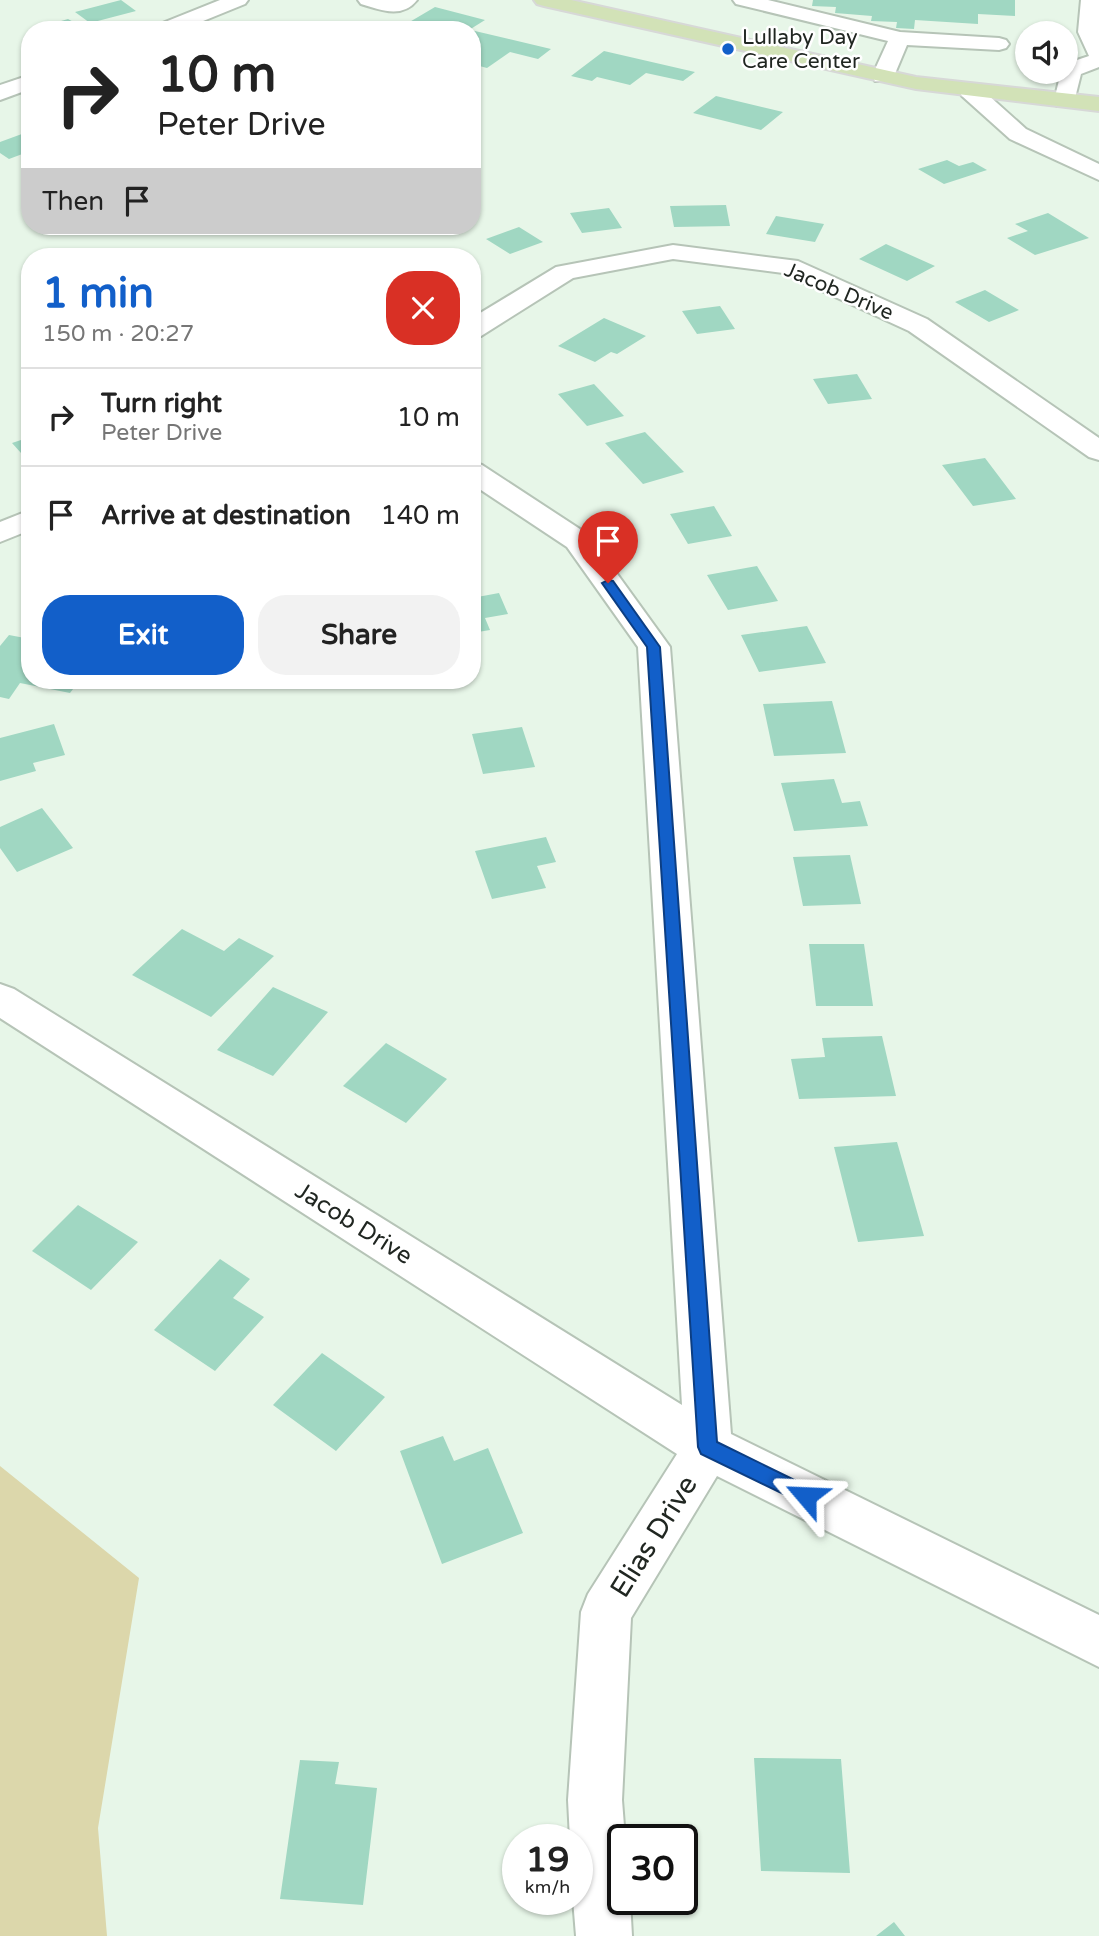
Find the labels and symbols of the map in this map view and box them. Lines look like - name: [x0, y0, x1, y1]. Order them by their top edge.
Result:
- place label: Lullaby Day Care Center: [742, 25, 860, 74]
- marker: Lullaby Day Care Center: [720, 41, 736, 57]
- street label: Jacob Drive: [781, 257, 897, 326]
- pin: [578, 511, 638, 583]
- street label: Jacob Drive: [290, 1176, 418, 1271]
- position arrow: [769, 1459, 843, 1533]
- street label: Elias Drive: [603, 1469, 705, 1604]
- speed limit sign: 30: [607, 1824, 698, 1915]

